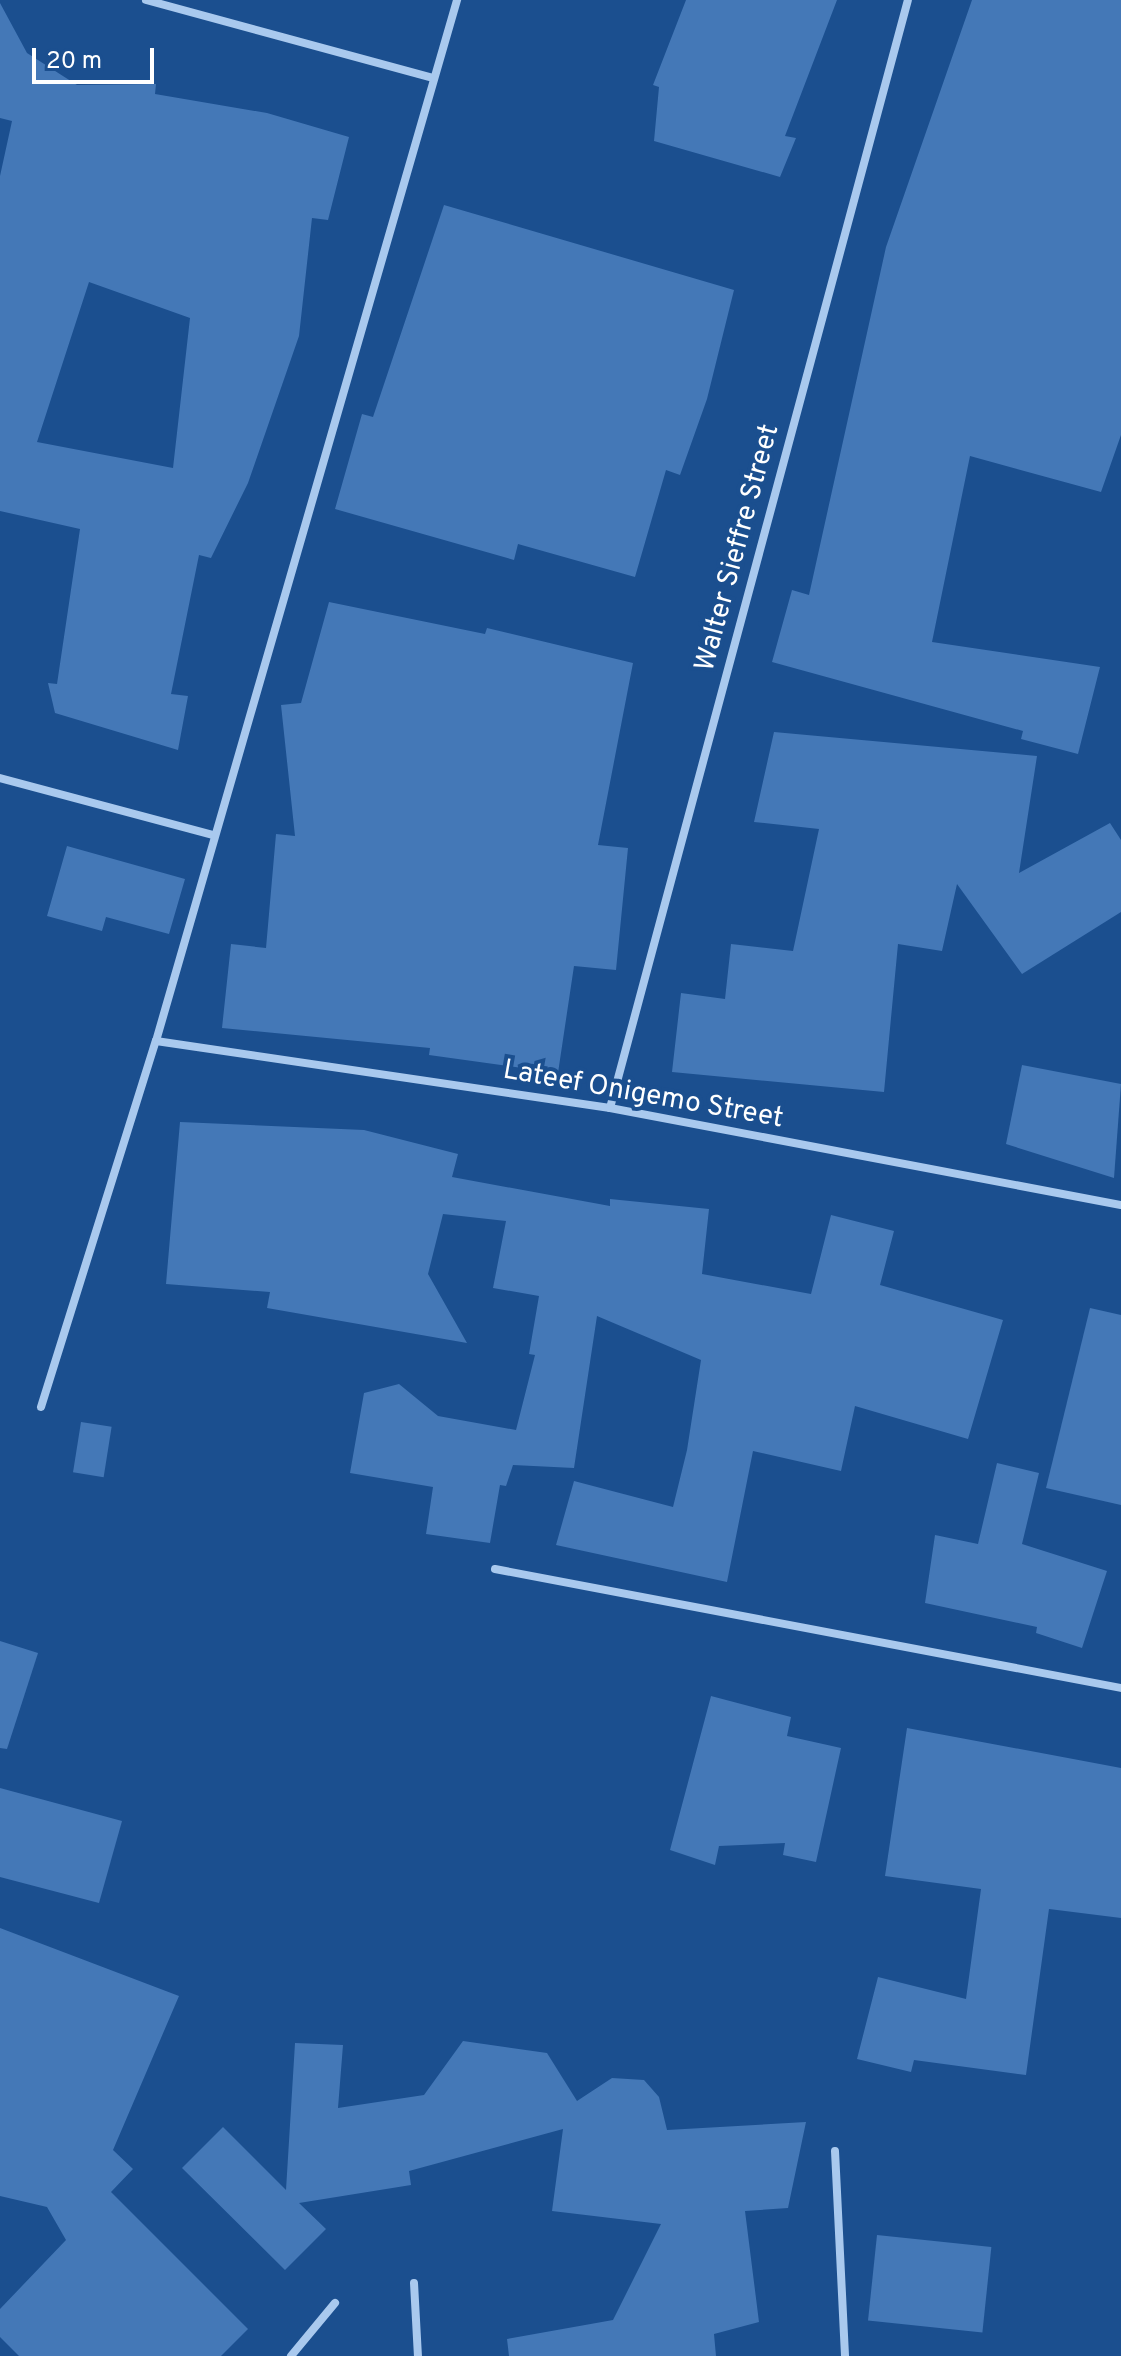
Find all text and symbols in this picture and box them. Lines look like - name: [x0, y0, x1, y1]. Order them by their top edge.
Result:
- scale bar: [36, 32, 158, 82]
- text: 20 m: [46, 47, 102, 77]
- street label: Walter Sieffre Street: [689, 421, 787, 675]
- street label: Lateef Onigemo Street: [500, 1054, 786, 1136]

